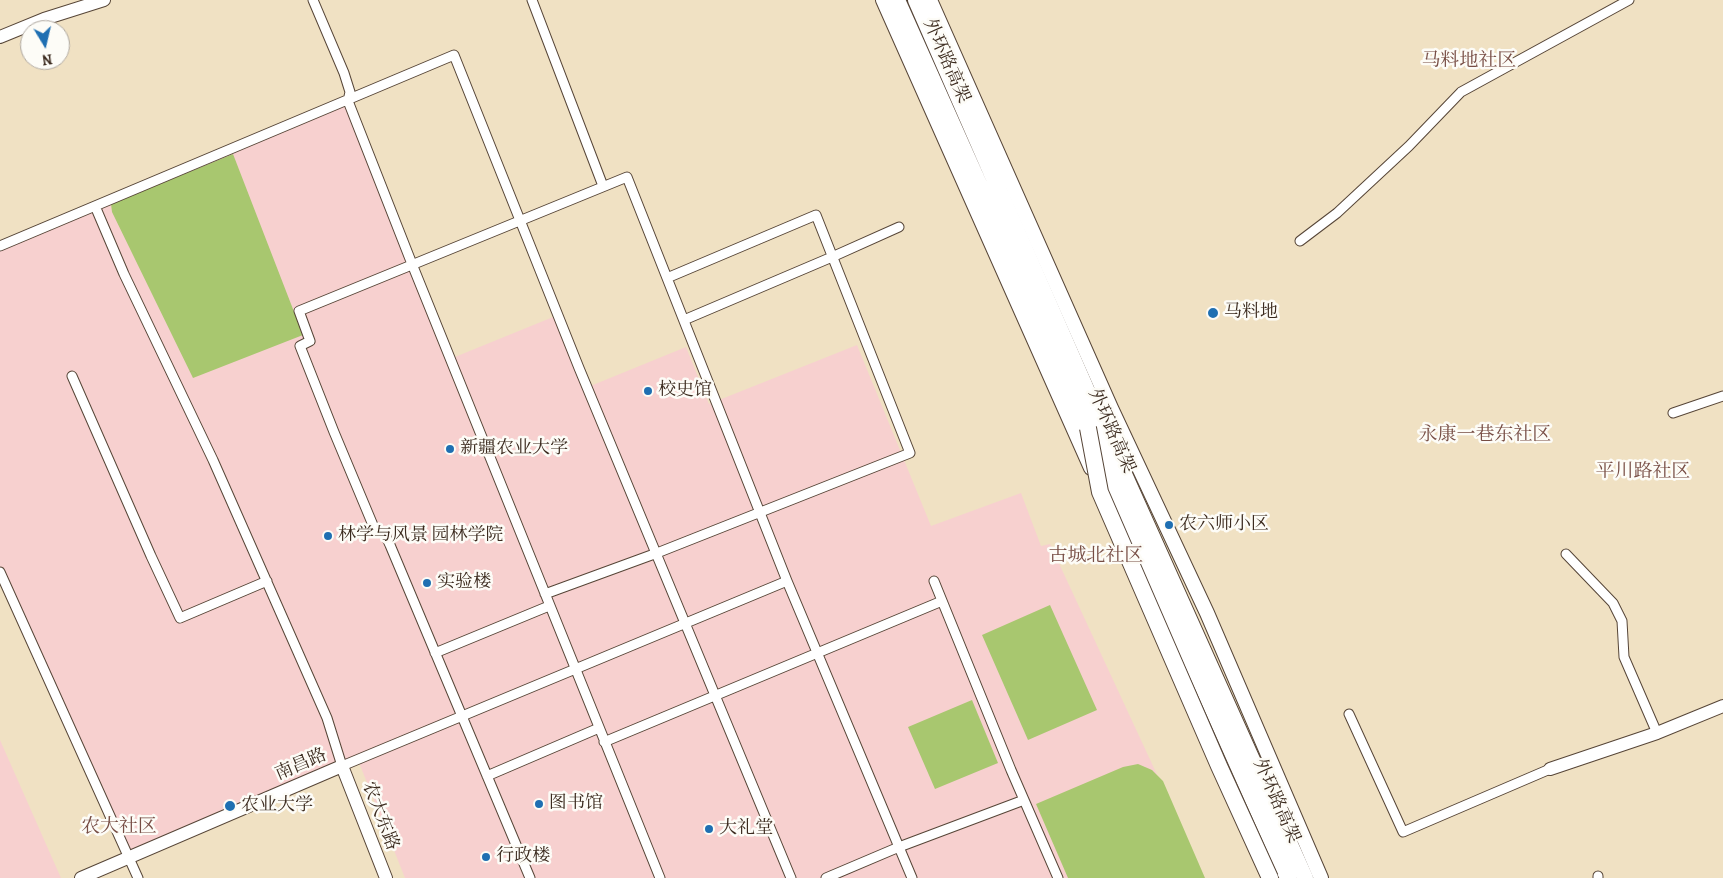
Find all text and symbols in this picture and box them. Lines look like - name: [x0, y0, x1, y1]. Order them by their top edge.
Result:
- street label: 外环路高架: [918, 15, 974, 107]
- north arrow: [20, 20, 70, 70]
- text: N: [41, 49, 54, 70]
- district label: 马料地社区: [1422, 50, 1516, 72]
- place label: 马料地: [1224, 302, 1278, 324]
- marker: 马料地: [1206, 306, 1220, 320]
- place label: 校史馆: [658, 380, 712, 402]
- marker: 校史馆: [642, 385, 654, 397]
- street label: 外环路高架: [1083, 385, 1139, 477]
- district label: 永康一巷东社区: [1419, 424, 1551, 446]
- place label: 新疆农业大学: [460, 438, 568, 460]
- marker: 新疆农业大学: [444, 443, 456, 455]
- district label: 平川路社区: [1596, 461, 1690, 483]
- place label: 农六师小区: [1179, 514, 1269, 536]
- marker: 农六师小区: [1163, 519, 1175, 531]
- place label: 林学与风景 园林学院: [338, 525, 504, 547]
- marker: 林学与风景 园林学院: [322, 530, 334, 542]
- district label: 古城北社区: [1049, 545, 1143, 567]
- place label: 实验楼: [437, 572, 491, 594]
- marker: 实验楼: [421, 577, 433, 589]
- street label: 南昌路: [272, 745, 330, 785]
- street label: 外环路高架: [1248, 755, 1304, 847]
- street label: 农大东路: [357, 779, 403, 853]
- place label: 图书馆: [549, 793, 603, 815]
- place label: 农业大学: [241, 795, 313, 817]
- marker: 图书馆: [533, 798, 545, 810]
- marker: 农业大学: [223, 799, 237, 813]
- district label: 农大社区: [81, 816, 157, 838]
- place label: 大礼堂: [719, 818, 773, 840]
- marker: 大礼堂: [703, 823, 715, 835]
- place label: 行政楼: [496, 846, 550, 868]
- marker: 行政楼: [480, 851, 492, 863]

